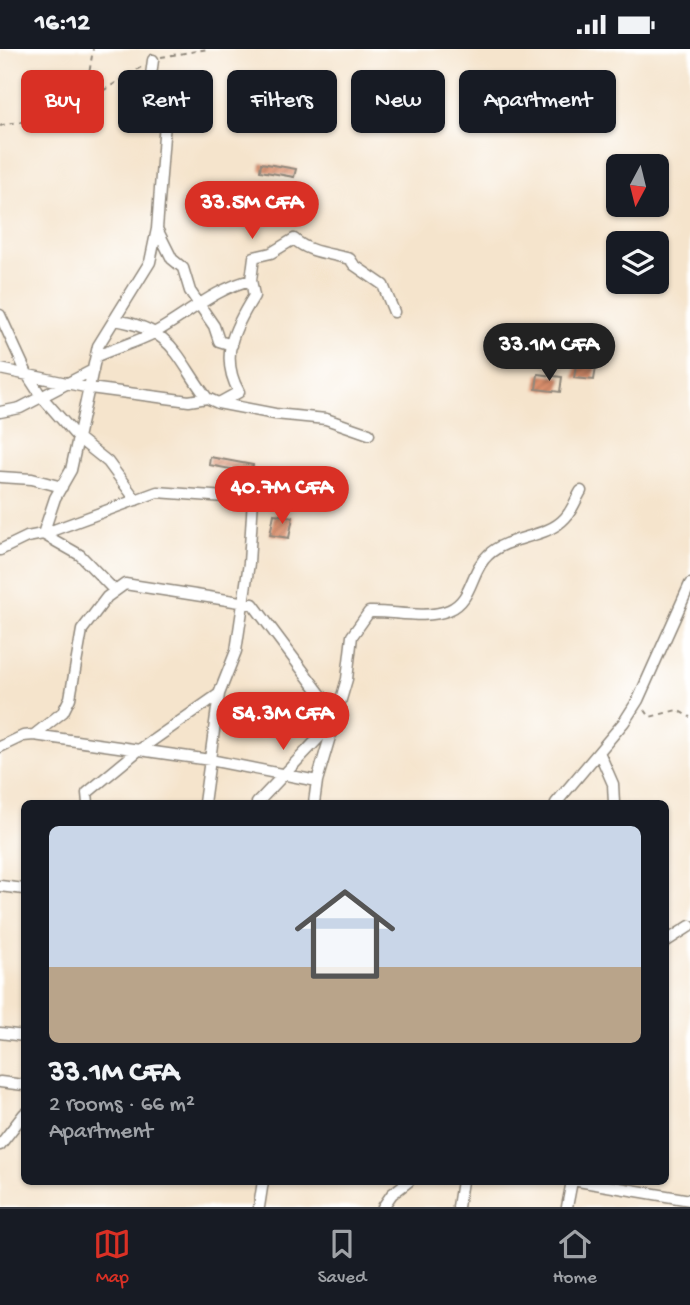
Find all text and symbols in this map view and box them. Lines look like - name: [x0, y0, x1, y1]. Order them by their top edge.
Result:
- text: 16:12: [35, 9, 90, 40]
- chip: Buy: [21, 70, 104, 133]
- chip: Rent: [118, 70, 213, 133]
- chip: Filters: [227, 70, 337, 133]
- chip: New: [351, 70, 445, 133]
- chip: Apartment: [459, 70, 616, 133]
- north arrow: [606, 154, 668, 217]
- map controls: [606, 154, 669, 294]
- pin: 33.5M CFA: [172, 181, 332, 241]
- text: 33.5M CFA: [201, 190, 303, 217]
- button: layers: [606, 231, 669, 294]
- pin: 33.1M CFA: [469, 323, 629, 383]
- text: 33.1M CFA: [499, 332, 599, 359]
- pin: 40.7M CFA: [202, 467, 362, 526]
- text: 40.7M CFA: [231, 475, 333, 502]
- pin: 54.3M CFA: [203, 693, 363, 752]
- text: 54.3M CFA: [232, 701, 334, 728]
- icon: home: [282, 871, 408, 997]
- text: 33.1M CFA: [49, 1057, 179, 1092]
- text: 2 rooms · 66 m²: [49, 1092, 195, 1119]
- text: Apartment: [49, 1119, 153, 1146]
- tab: Map: [93, 1225, 131, 1290]
- tab: Saved: [318, 1225, 366, 1290]
- tab: Home: [553, 1225, 597, 1290]

